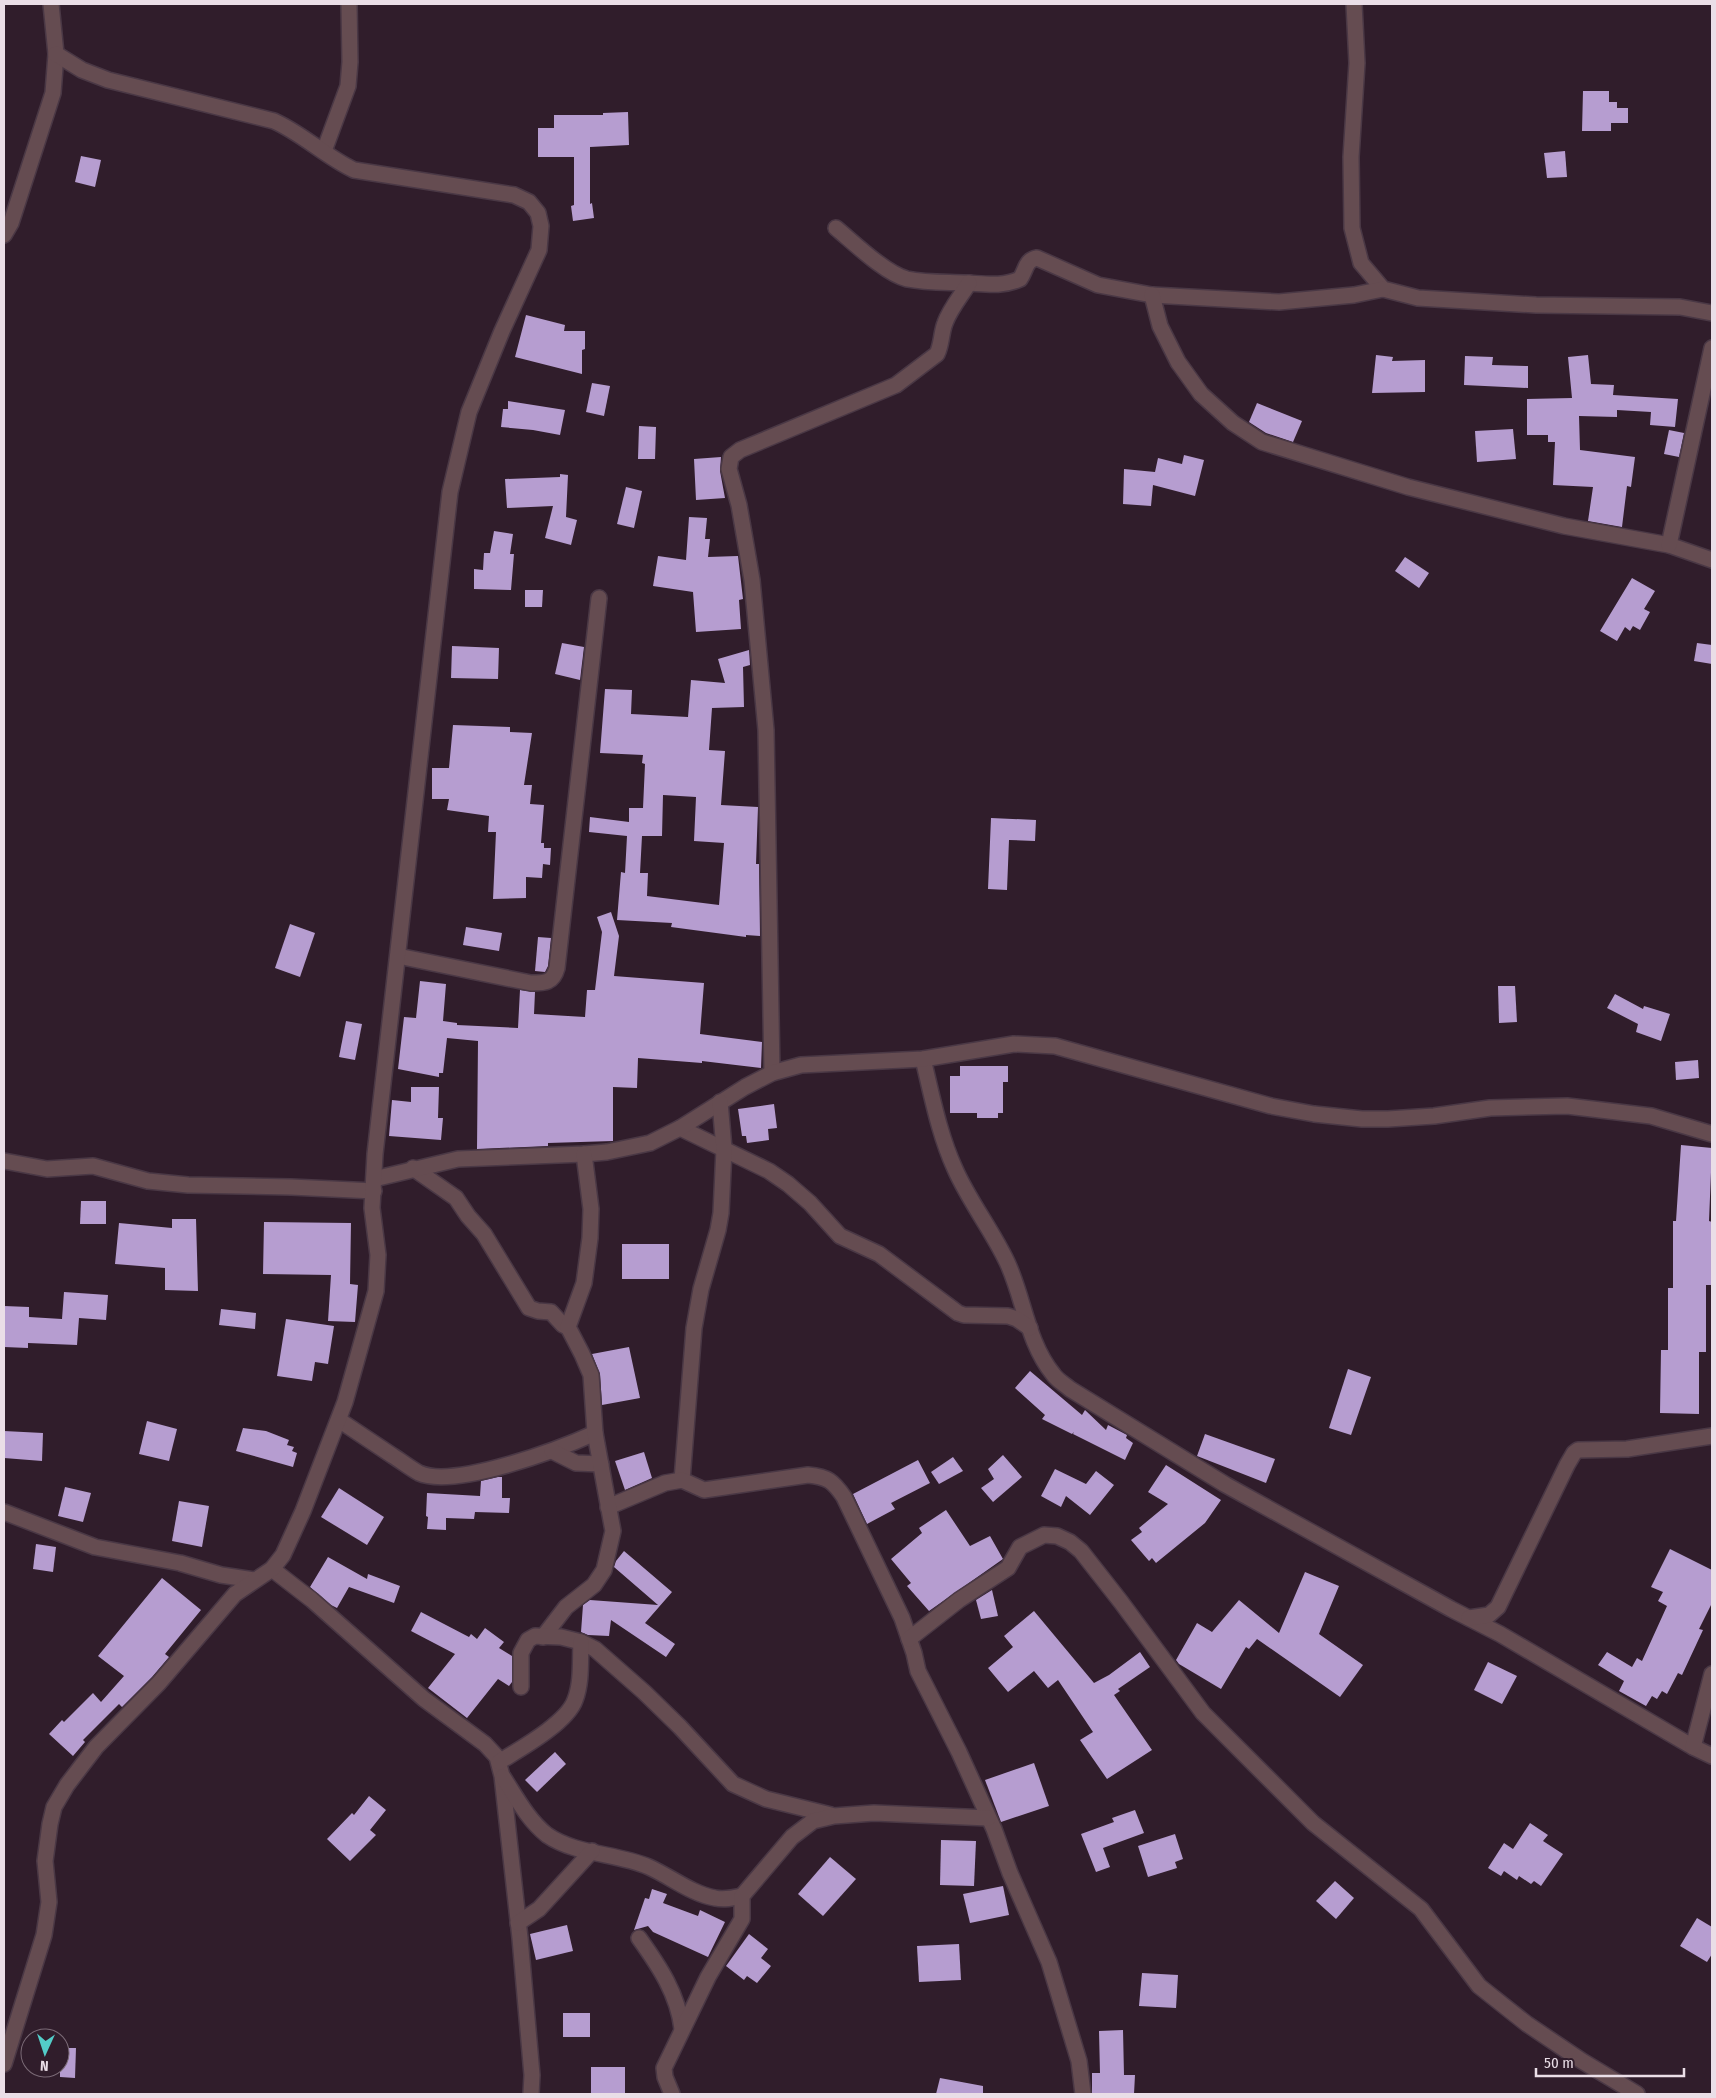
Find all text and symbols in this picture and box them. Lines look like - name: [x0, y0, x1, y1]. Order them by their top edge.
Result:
- north arrow: [20, 2028, 70, 2078]
- scale bar: [1536, 2046, 1684, 2078]
- text: 50 m: [1544, 2054, 1574, 2072]
- text: N: [40, 2057, 49, 2074]

